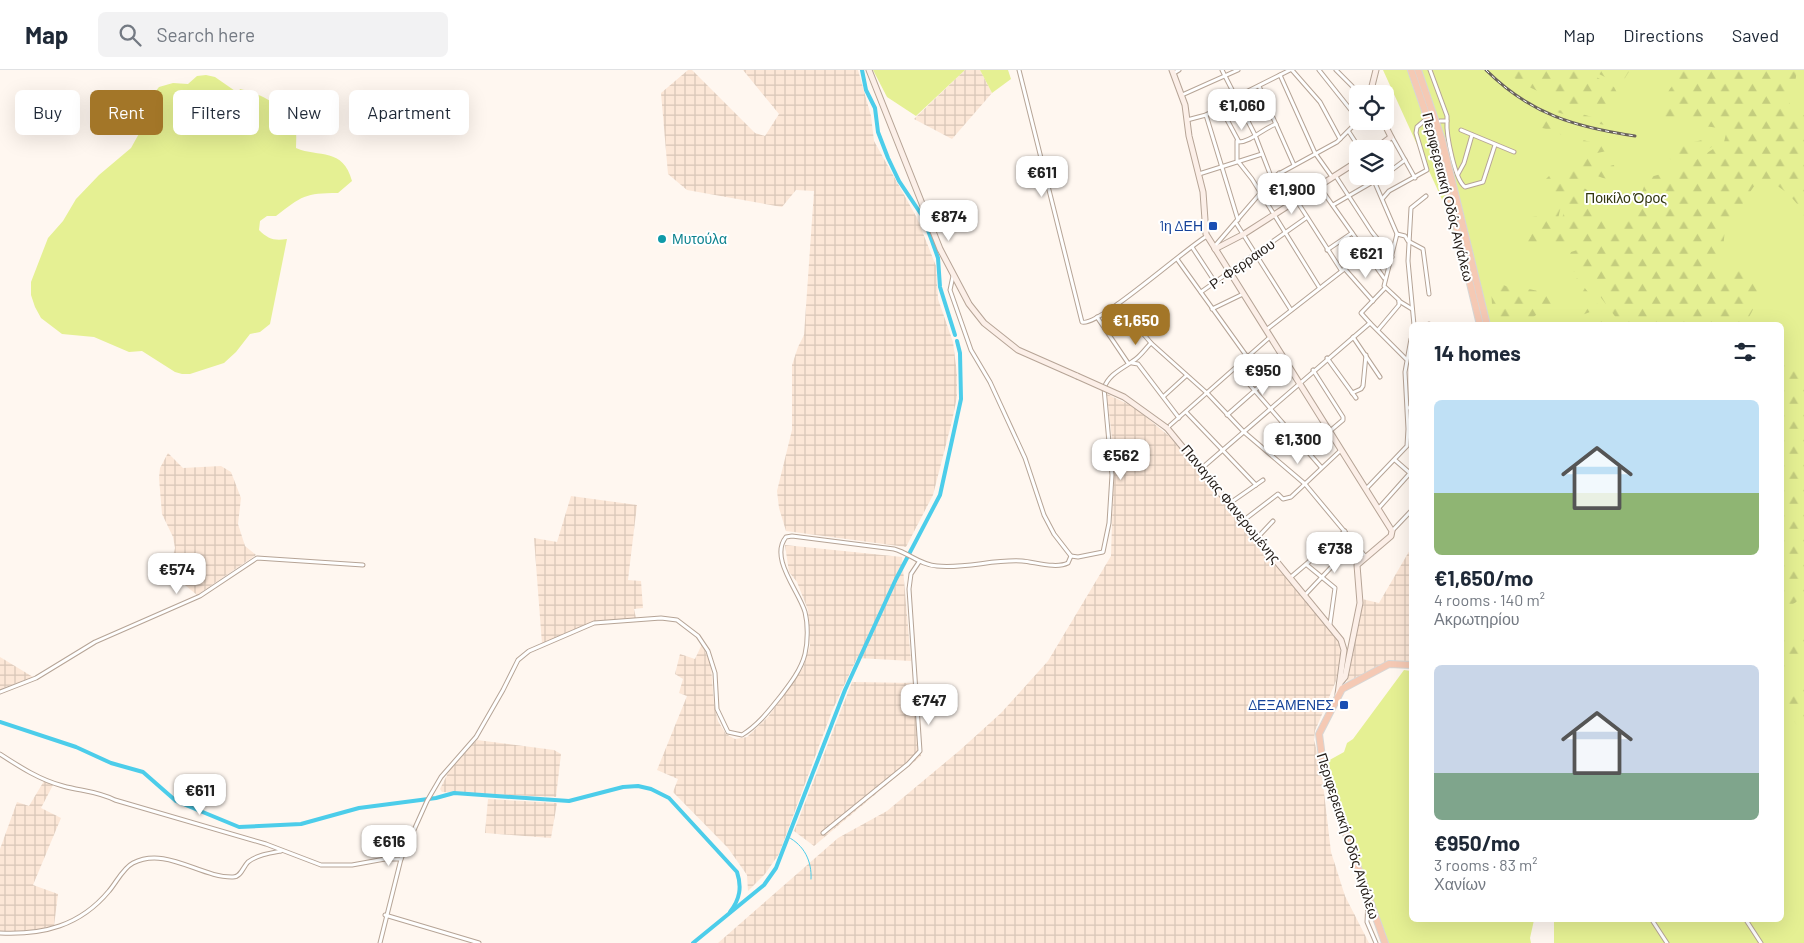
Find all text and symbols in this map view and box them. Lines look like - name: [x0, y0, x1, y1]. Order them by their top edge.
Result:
- search box: [98, 12, 448, 57]
- text: Map: [25, 20, 68, 49]
- icon: search: [116, 21, 144, 49]
- text: Search here: [156, 23, 255, 46]
- text: Map: [1563, 24, 1595, 46]
- text: Directions: [1623, 24, 1704, 46]
- text: Saved: [1732, 24, 1779, 46]
- map controls: [1349, 85, 1394, 185]
- button: locate: [1349, 85, 1394, 130]
- pin: €1,060: [1201, 88, 1283, 131]
- chip: Buy: [15, 90, 80, 135]
- chip: Rent: [90, 90, 163, 135]
- chip: Filters: [173, 90, 259, 135]
- chip: New: [269, 90, 339, 135]
- chip: Apartment: [349, 90, 469, 135]
- text: €1,060: [1219, 95, 1265, 114]
- street label: Περιφερειακή Οδός Αιγάλεω: [1419, 111, 1478, 283]
- button: layers: [1349, 140, 1394, 185]
- pin: €611: [1012, 156, 1072, 198]
- text: €611: [1027, 162, 1057, 181]
- pin: €1,900: [1251, 172, 1333, 215]
- text: €1,900: [1269, 179, 1315, 198]
- park label: Ποικίλο Όρος: [1585, 189, 1667, 206]
- pin: €874: [919, 200, 979, 242]
- text: €874: [931, 206, 967, 225]
- place label: 1η ΔΕΗ: [1159, 217, 1203, 234]
- marker: 1η ΔΕΗ: [1207, 220, 1219, 232]
- place label: Μυτούλα: [672, 230, 727, 247]
- marker: Μυτούλα: [656, 233, 668, 245]
- street label: Ρ. Φερραιου: [1206, 235, 1278, 292]
- pin: €621: [1336, 236, 1396, 279]
- text: €621: [1349, 243, 1383, 262]
- pin: €1,650: [1095, 304, 1177, 346]
- text: €1,650: [1113, 310, 1159, 329]
- icon: filters: [1731, 338, 1759, 366]
- text: 14 homes: [1434, 340, 1521, 365]
- pin: €950: [1233, 354, 1293, 396]
- text: €950: [1245, 360, 1281, 379]
- pin: €1,300: [1257, 422, 1339, 465]
- text: €1,300: [1275, 429, 1321, 448]
- icon: home: [1552, 433, 1642, 523]
- pin: €562: [1091, 438, 1151, 481]
- street label: Παναγίας Φανερωμένης: [1178, 441, 1285, 567]
- text: €562: [1103, 445, 1139, 464]
- pin: €738: [1305, 532, 1365, 574]
- text: €738: [1317, 538, 1353, 557]
- pin: €574: [147, 552, 207, 595]
- text: €574: [159, 559, 195, 578]
- text: €1,650/mo: [1434, 565, 1533, 590]
- text: 4 rooms · 140 m²: [1434, 590, 1545, 609]
- text: Ακρωτηρίου: [1434, 609, 1520, 628]
- pin: €747: [899, 684, 959, 726]
- text: €747: [912, 690, 946, 709]
- place label: ΔΕΞΑΜΕΝΕΣ: [1248, 696, 1334, 713]
- icon: home: [1552, 698, 1642, 788]
- marker: ΔΕΞΑΜΕΝΕΣ: [1338, 699, 1350, 711]
- street label: Περιφερειακή Οδός Αιγάλεω: [1314, 751, 1383, 921]
- pin: €611: [170, 774, 230, 816]
- text: €611: [185, 780, 215, 799]
- pin: €616: [359, 824, 419, 867]
- text: €950/mo: [1434, 830, 1520, 855]
- text: €616: [373, 831, 405, 850]
- text: 3 rooms · 83 m²: [1434, 855, 1538, 874]
- text: Χανίων: [1434, 874, 1486, 893]

